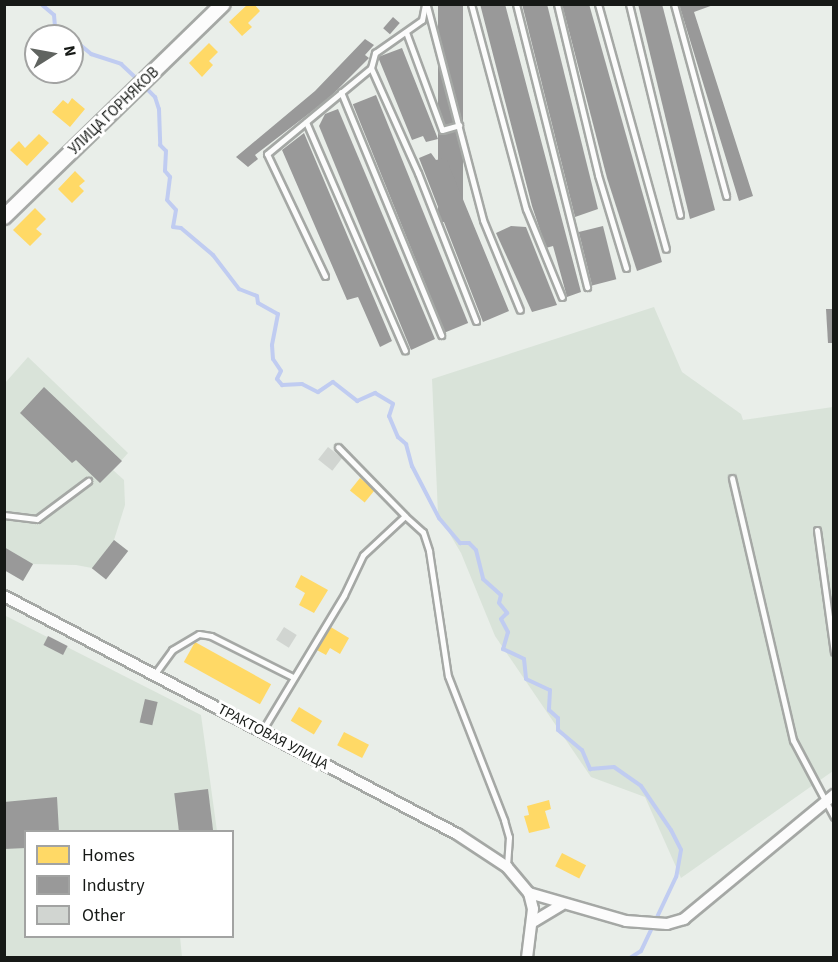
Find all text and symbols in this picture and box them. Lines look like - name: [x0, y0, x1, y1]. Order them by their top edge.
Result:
- north arrow: [24, 24, 84, 84]
- text: N: [58, 44, 82, 58]
- street label: УЛИЦА ГОРНЯКОВ: [65, 64, 163, 158]
- street label: ТРАКТОВАЯ УЛИЦА: [215, 700, 331, 774]
- legend: [24, 830, 234, 938]
- text: Homes: [82, 843, 135, 868]
- text: Industry: [82, 873, 145, 898]
- text: Other: [82, 903, 125, 928]

